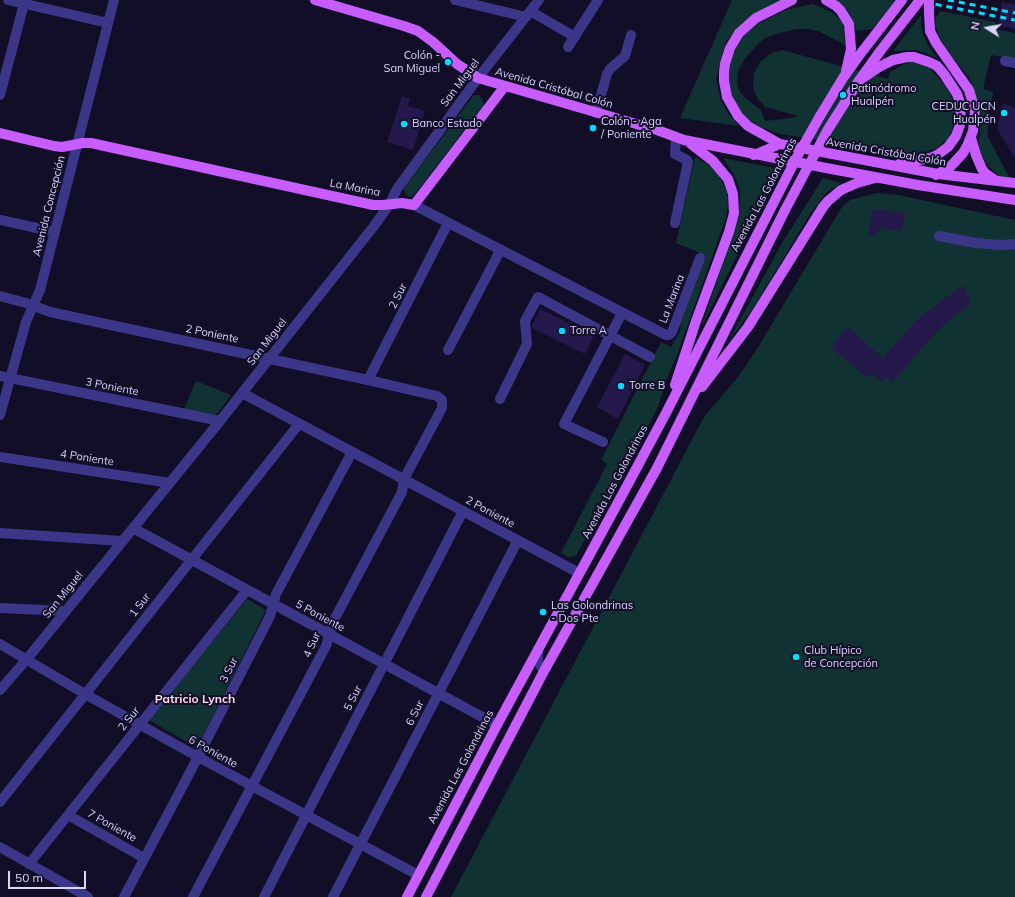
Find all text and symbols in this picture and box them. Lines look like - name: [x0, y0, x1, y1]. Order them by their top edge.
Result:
- north arrow: [967, 8, 1007, 48]
- text: N: [968, 20, 983, 31]
- place label: Colón - San Miguel: [384, 49, 440, 75]
- street label: San Miguel: [438, 57, 482, 109]
- marker: Colón - San Miguel: [443, 57, 453, 67]
- street label: Avenida Cristóbal Colón: [494, 65, 614, 111]
- place label: Patinódromo Hualpén: [851, 82, 916, 108]
- marker: Patinódromo Hualpén: [838, 90, 848, 100]
- place label: CEDUC UCN Hualpén: [932, 100, 996, 126]
- marker: CEDUC UCN Hualpén: [999, 108, 1009, 118]
- place label: Colón - Aga / Poniente: [601, 115, 661, 141]
- place label: Banco Estado: [412, 117, 482, 131]
- marker: Banco Estado: [399, 119, 409, 129]
- marker: Colón - Aga / Poniente: [588, 123, 598, 133]
- street label: Avenida Cristóbal Colón: [825, 135, 947, 169]
- street label: Avenida Las Golondrinas: [728, 136, 800, 254]
- street label: Avenida Concepción: [30, 154, 68, 258]
- street label: La Marina: [329, 177, 381, 199]
- street label: La Marina: [657, 273, 687, 325]
- street label: 2 Sur: [386, 281, 410, 311]
- street label: San Miguel: [244, 316, 290, 368]
- street label: 2 Poniente: [184, 322, 240, 346]
- place label: Torre A: [570, 324, 607, 338]
- marker: Torre A: [557, 326, 567, 336]
- street label: 3 Poniente: [84, 375, 140, 399]
- place label: Torre B: [629, 379, 665, 393]
- marker: Torre B: [616, 381, 626, 391]
- street label: Avenida Las Golondrinas: [579, 423, 651, 541]
- street label: 4 Poniente: [59, 447, 115, 469]
- street label: 2 Poniente: [463, 494, 517, 530]
- street label: San Miguel: [40, 569, 86, 621]
- street label: 1 Sur: [127, 590, 153, 620]
- street label: 5 Poniente: [293, 598, 347, 634]
- place label: Las Golondrinas - Dos Pte: [551, 599, 633, 625]
- marker: Las Golondrinas - Dos Pte: [538, 607, 548, 617]
- street label: 4 Sur: [301, 630, 323, 660]
- place label: Club Hípico de Concepción: [804, 644, 878, 670]
- marker: Club Hípico de Concepción: [791, 652, 801, 662]
- street label: 3 Sur: [217, 655, 241, 685]
- street label: 5 Sur: [341, 683, 365, 713]
- district label: Patricio Lynch: [155, 692, 235, 706]
- street label: 6 Sur: [403, 698, 427, 728]
- street label: 2 Sur: [115, 704, 143, 734]
- street label: Avenida Las Golondrinas: [425, 708, 497, 826]
- street label: 6 Poniente: [186, 733, 240, 771]
- street label: 7 Poniente: [85, 807, 139, 845]
- scale bar: [10, 863, 88, 889]
- text: 50 m: [15, 870, 43, 885]

